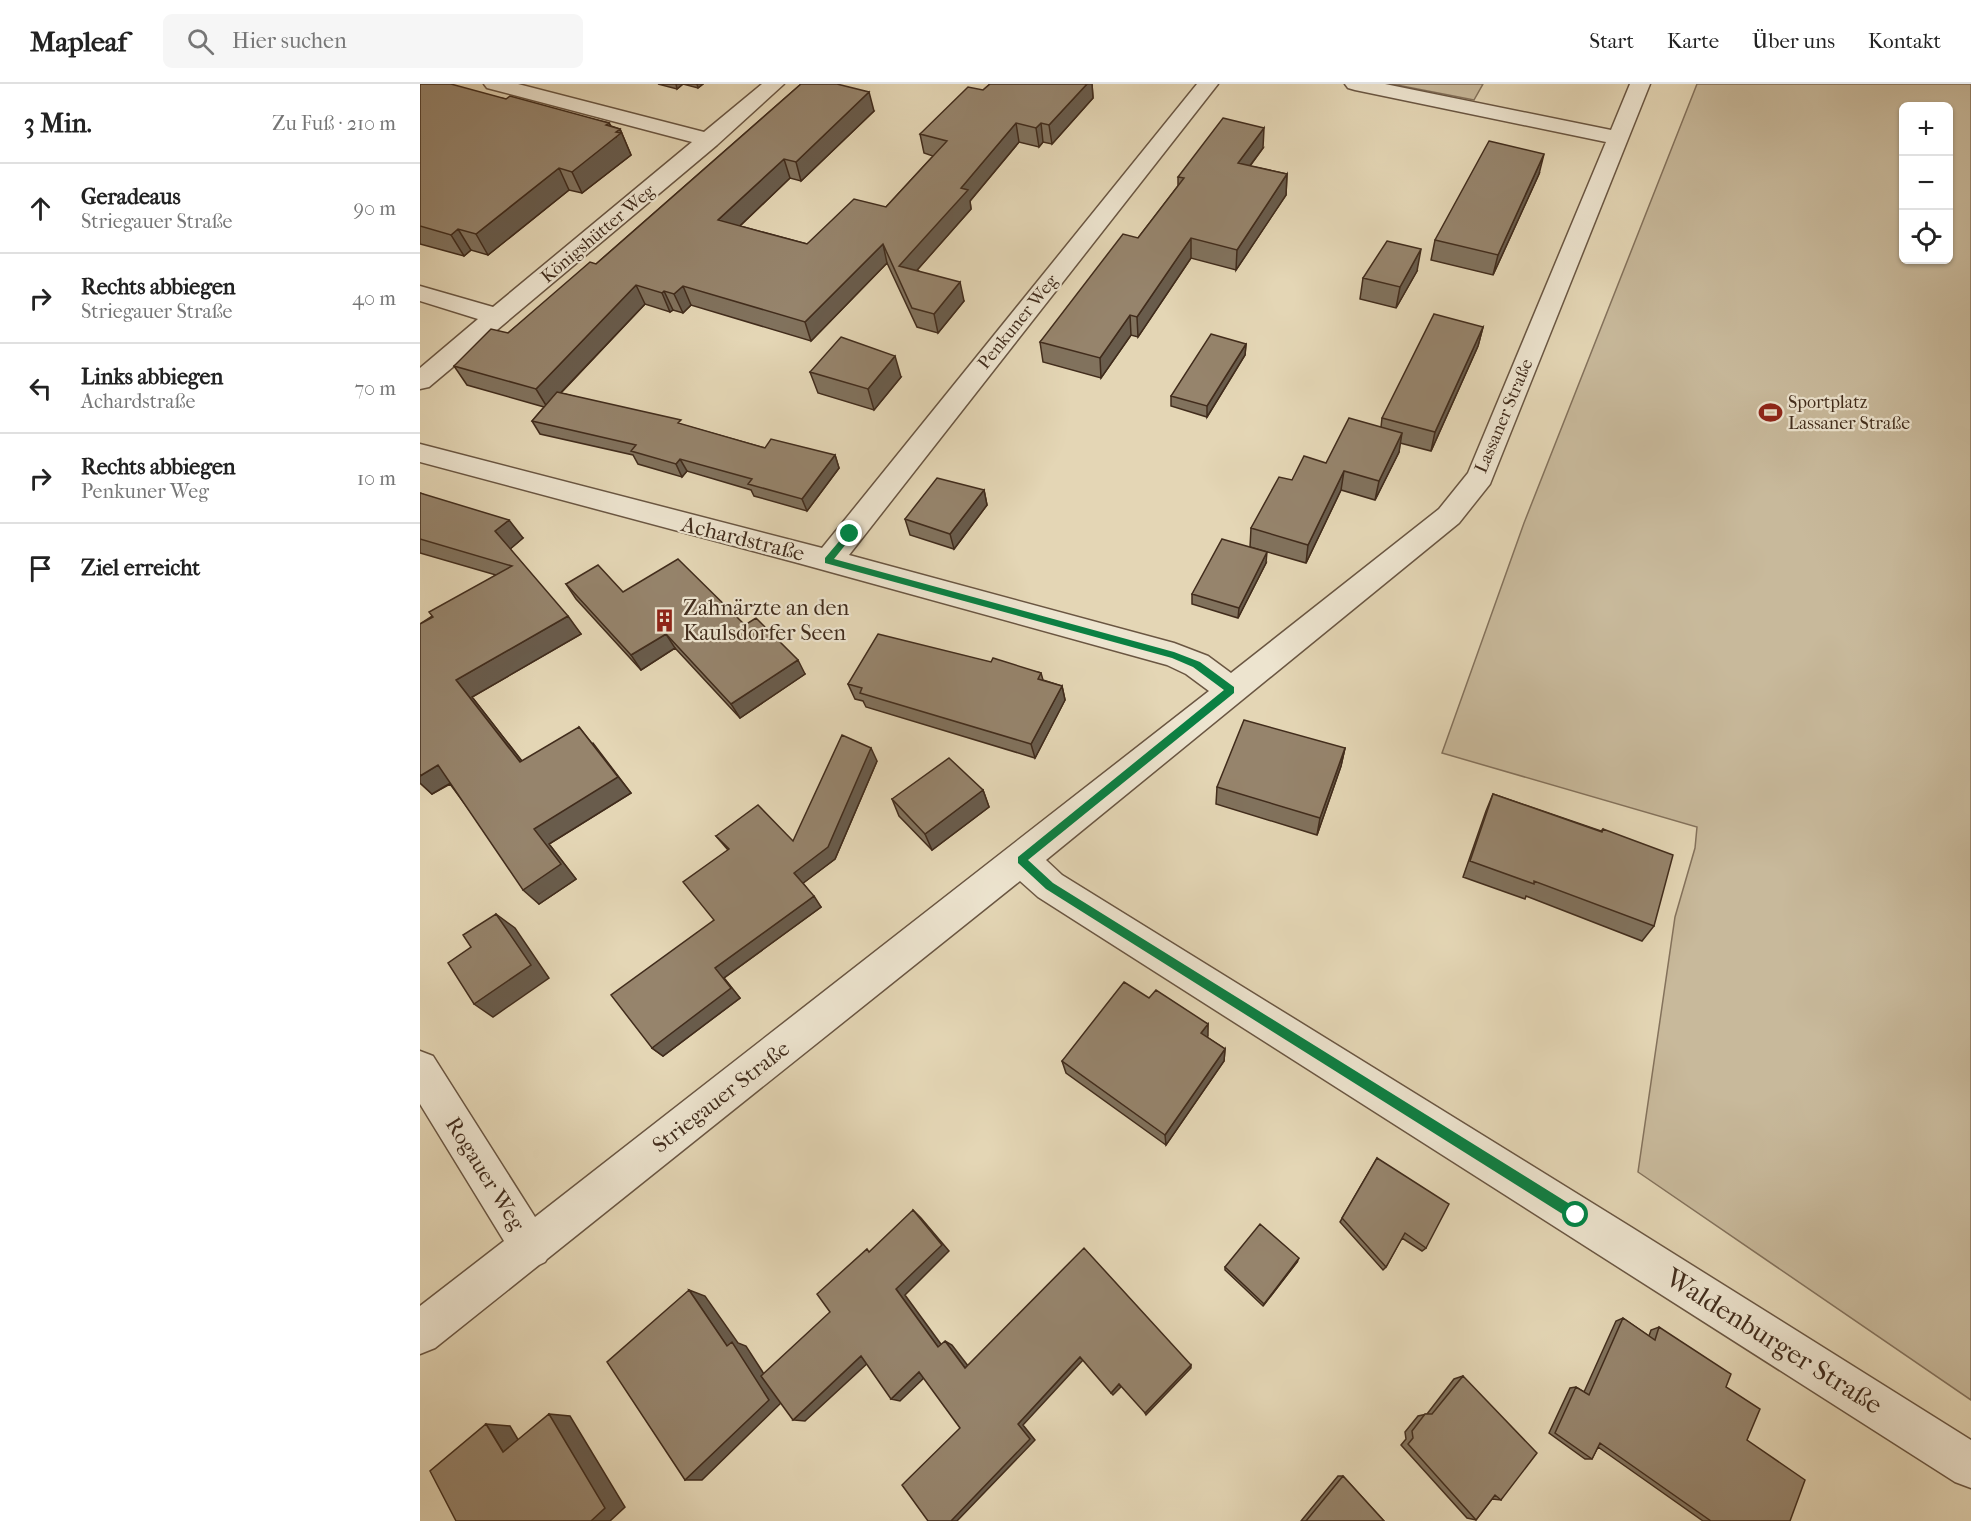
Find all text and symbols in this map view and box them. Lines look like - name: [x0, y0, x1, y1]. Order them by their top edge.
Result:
- search box: [163, 14, 583, 68]
- text: Mapleaf: [30, 25, 127, 58]
- icon: search: [184, 25, 217, 58]
- text: Hier suchen: [232, 28, 347, 54]
- text: Start: [1589, 29, 1634, 53]
- text: Karte: [1667, 29, 1719, 53]
- text: Über uns: [1752, 29, 1835, 53]
- text: Kontakt: [1868, 29, 1941, 53]
- map controls: [1899, 102, 1953, 264]
- button: +: [1899, 102, 1953, 156]
- text: 3 Min.: [24, 108, 92, 139]
- text: Zu Fuß · 210 m: [272, 112, 396, 135]
- button: −: [1899, 156, 1953, 210]
- street label: Königshütter Weg: [537, 180, 659, 288]
- text: Geradeaus: [81, 184, 181, 210]
- icon: ahead: [24, 192, 57, 225]
- text: 90 m: [354, 197, 396, 220]
- text: Striegauer Straße: [81, 210, 233, 233]
- button: locate: [1899, 210, 1953, 264]
- street label: Penkuner Weg: [974, 270, 1063, 373]
- text: Rechts abbiegen: [81, 274, 236, 300]
- icon: right: [24, 282, 57, 315]
- text: 40 m: [352, 287, 396, 310]
- text: Striegauer Straße: [81, 300, 233, 323]
- street label: Lassaner Straße: [1470, 356, 1538, 476]
- text: Links abbiegen: [81, 364, 223, 390]
- icon: left: [24, 372, 57, 405]
- text: 70 m: [354, 377, 396, 400]
- text: Achardstraße: [81, 390, 195, 413]
- place label: Sportplatz Lassaner Straße: [1788, 392, 1910, 434]
- sports icon: Sportplatz Lassaner Straße: [1757, 399, 1783, 425]
- text: Rechts abbiegen: [81, 454, 236, 480]
- icon: right: [24, 462, 57, 495]
- text: 10 m: [357, 467, 396, 490]
- text: Penkuner Weg: [81, 480, 209, 503]
- street label: Achardstraße: [678, 511, 807, 567]
- route end: [836, 520, 862, 546]
- icon: arrive: [24, 552, 57, 585]
- text: Ziel erreicht: [81, 555, 200, 581]
- place label: Zahnärzte an den Kaulsdorfer Seen: [683, 595, 849, 646]
- building icon: Zahnärzte an den Kaulsdorfer Seen: [652, 608, 678, 634]
- street label: Striegauer Straße: [647, 1035, 795, 1159]
- street label: Rogauer Weg: [440, 1113, 530, 1236]
- route start: [1562, 1201, 1588, 1227]
- street label: Waldenburger Straße: [1659, 1261, 1888, 1421]

